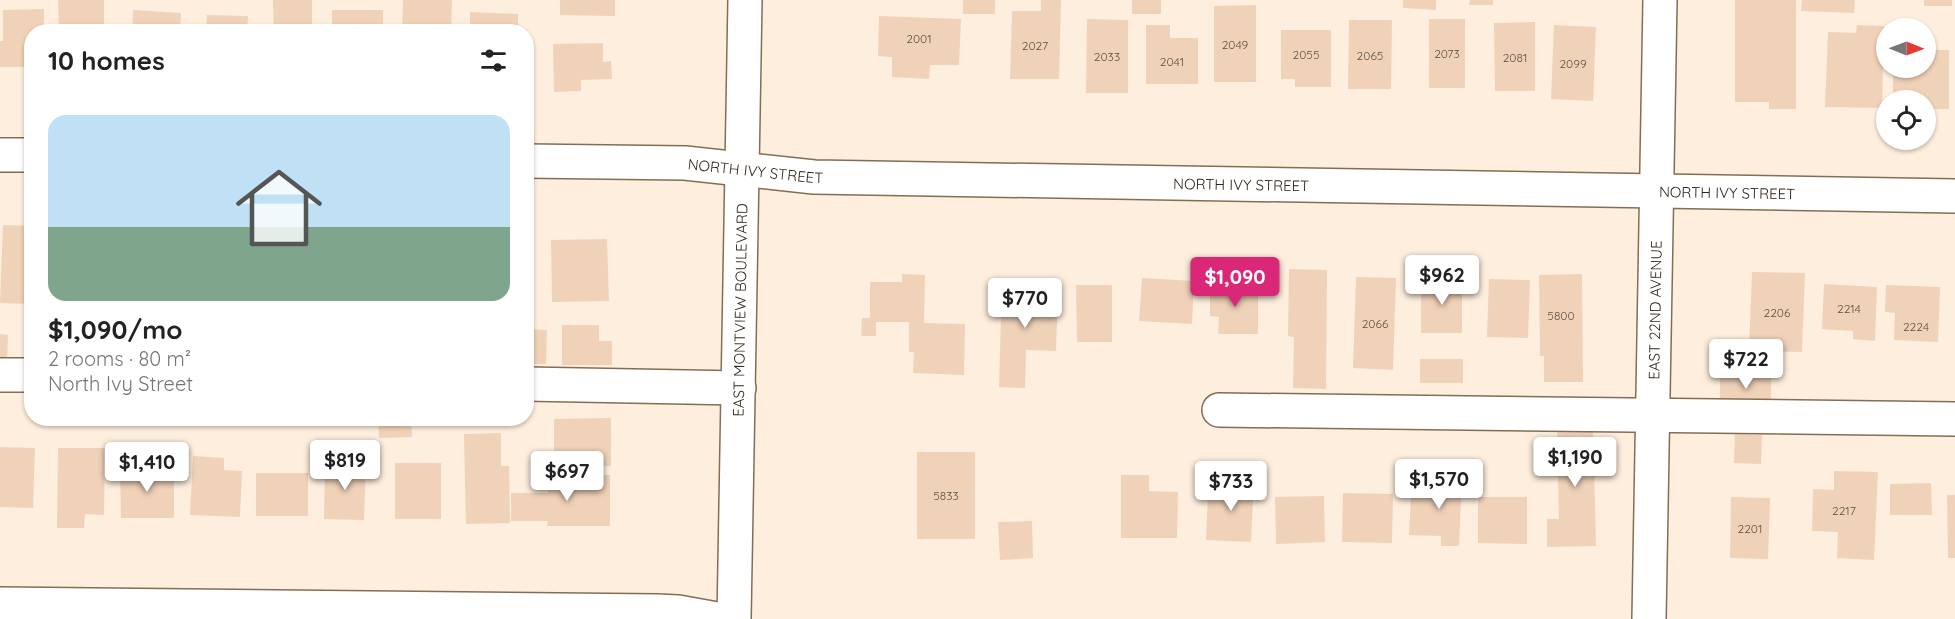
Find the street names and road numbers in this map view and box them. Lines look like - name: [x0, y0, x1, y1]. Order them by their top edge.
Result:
- street label: NORTH IVY STREET: [687, 154, 823, 187]
- street label: NORTH IVY STREET: [1173, 173, 1309, 195]
- street label: NORTH IVY STREET: [1659, 182, 1795, 203]
- street label: EAST MONTVIEW BOULEVARD: [728, 203, 751, 417]
- street label: EAST 22ND AVENUE: [1644, 240, 1665, 380]

